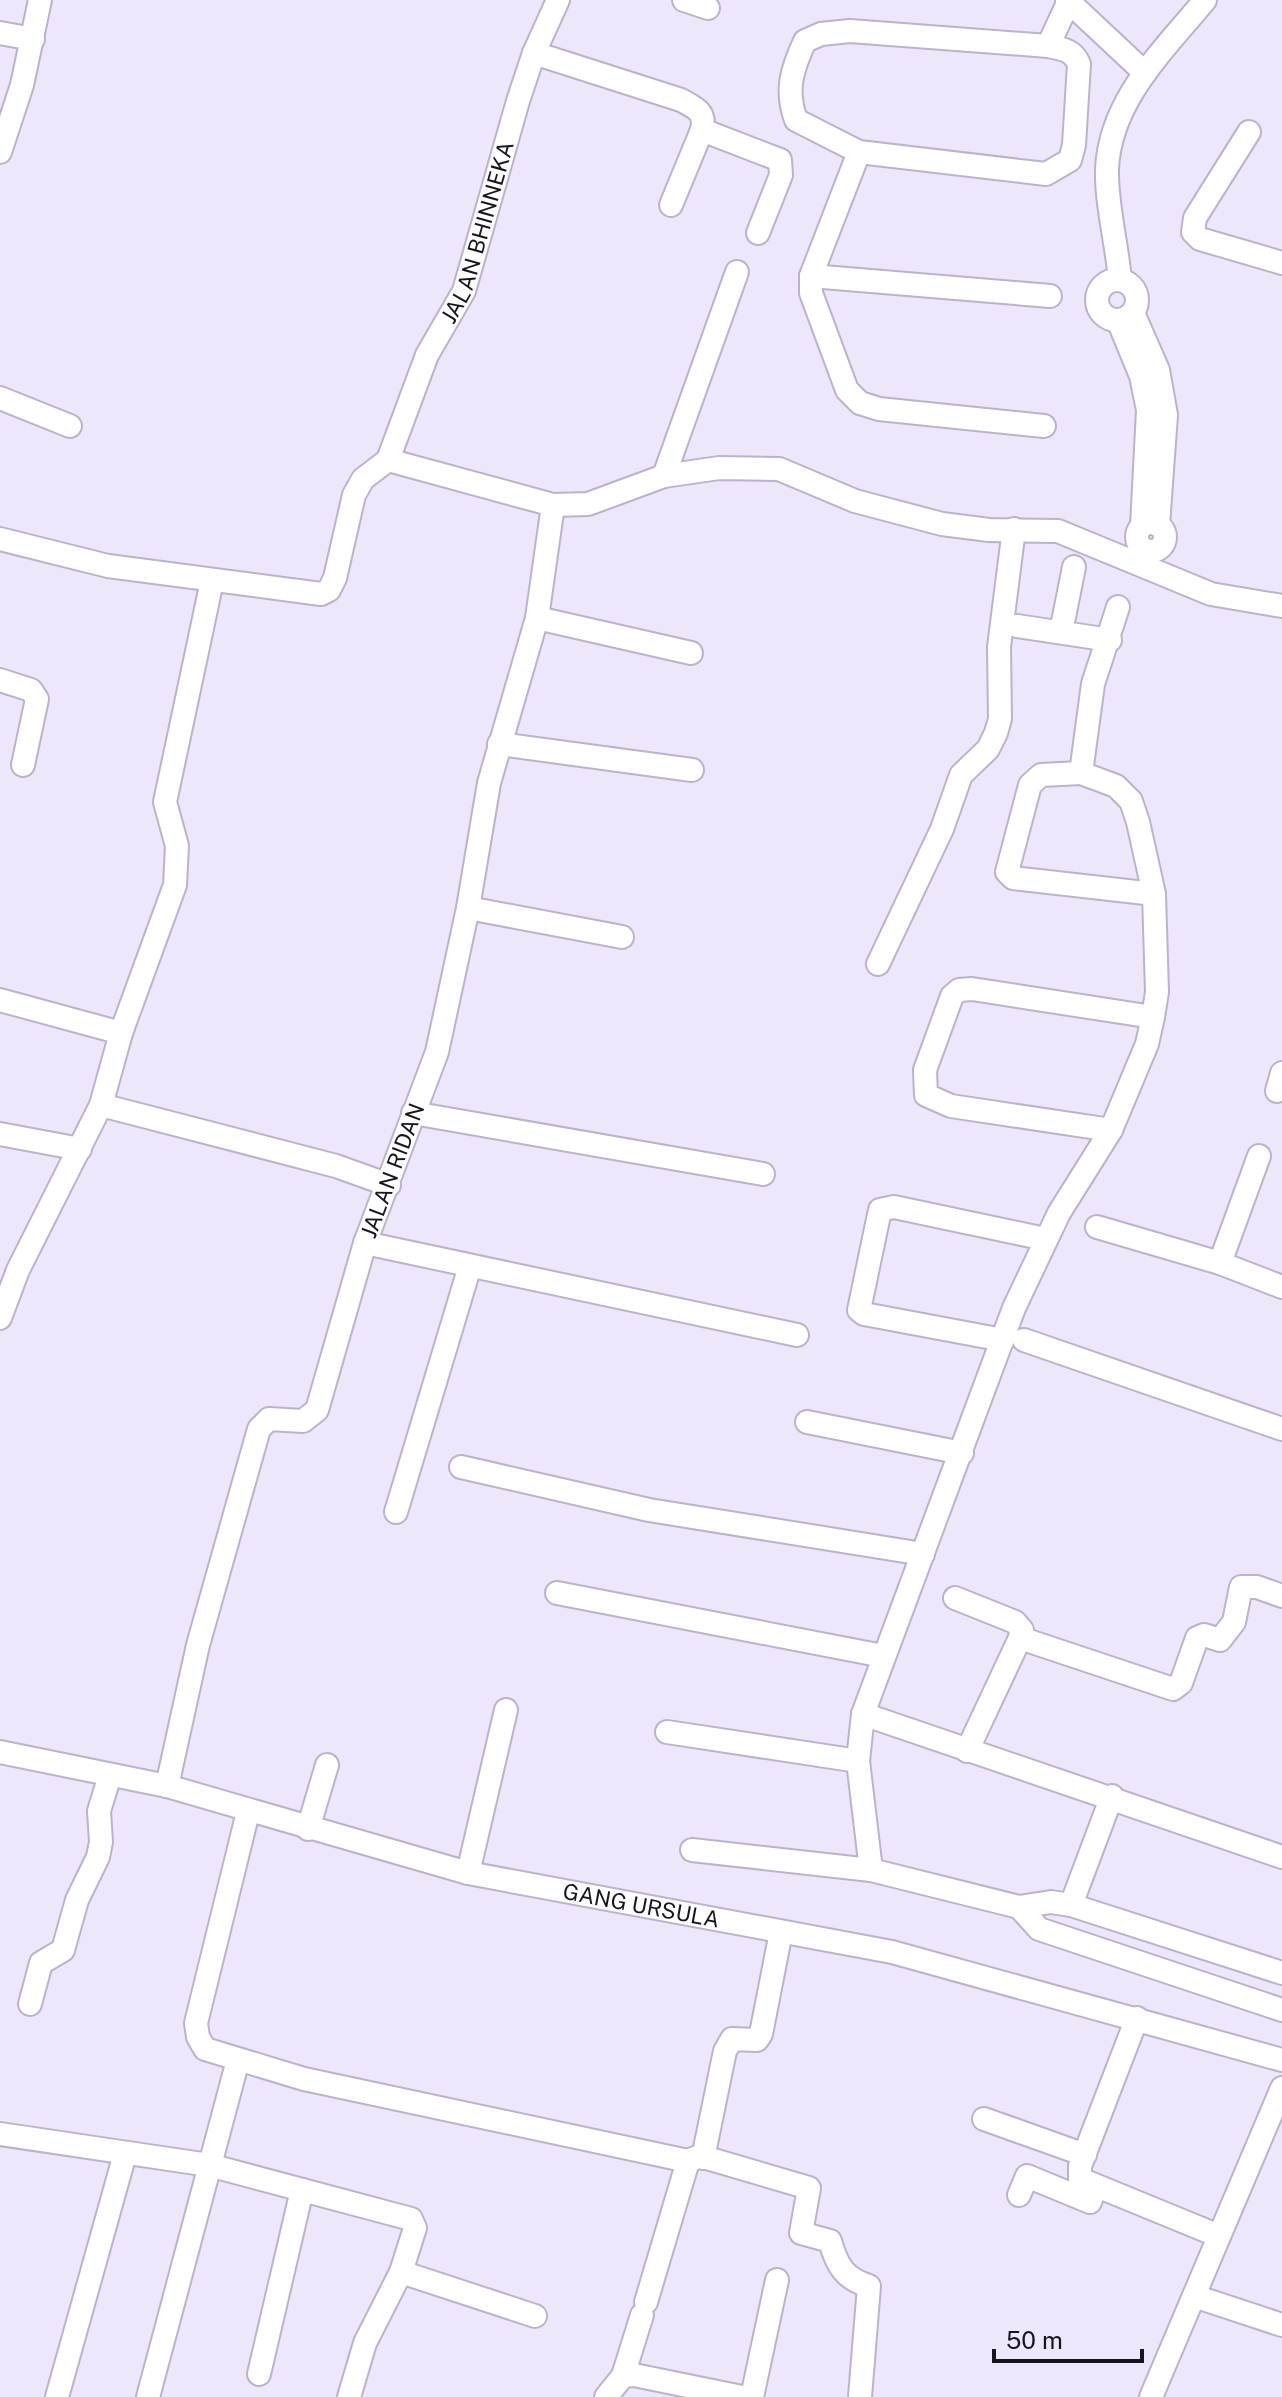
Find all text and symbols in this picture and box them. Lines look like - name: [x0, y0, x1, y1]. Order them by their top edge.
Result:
- street label: JALAN BHINNEKA: [435, 138, 519, 328]
- street label: JALAN RIDAN: [355, 1100, 430, 1242]
- street label: GANG URSULA: [561, 1878, 722, 1933]
- scale bar: [994, 2313, 1142, 2363]
- text: 50 m: [1006, 2326, 1063, 2354]

